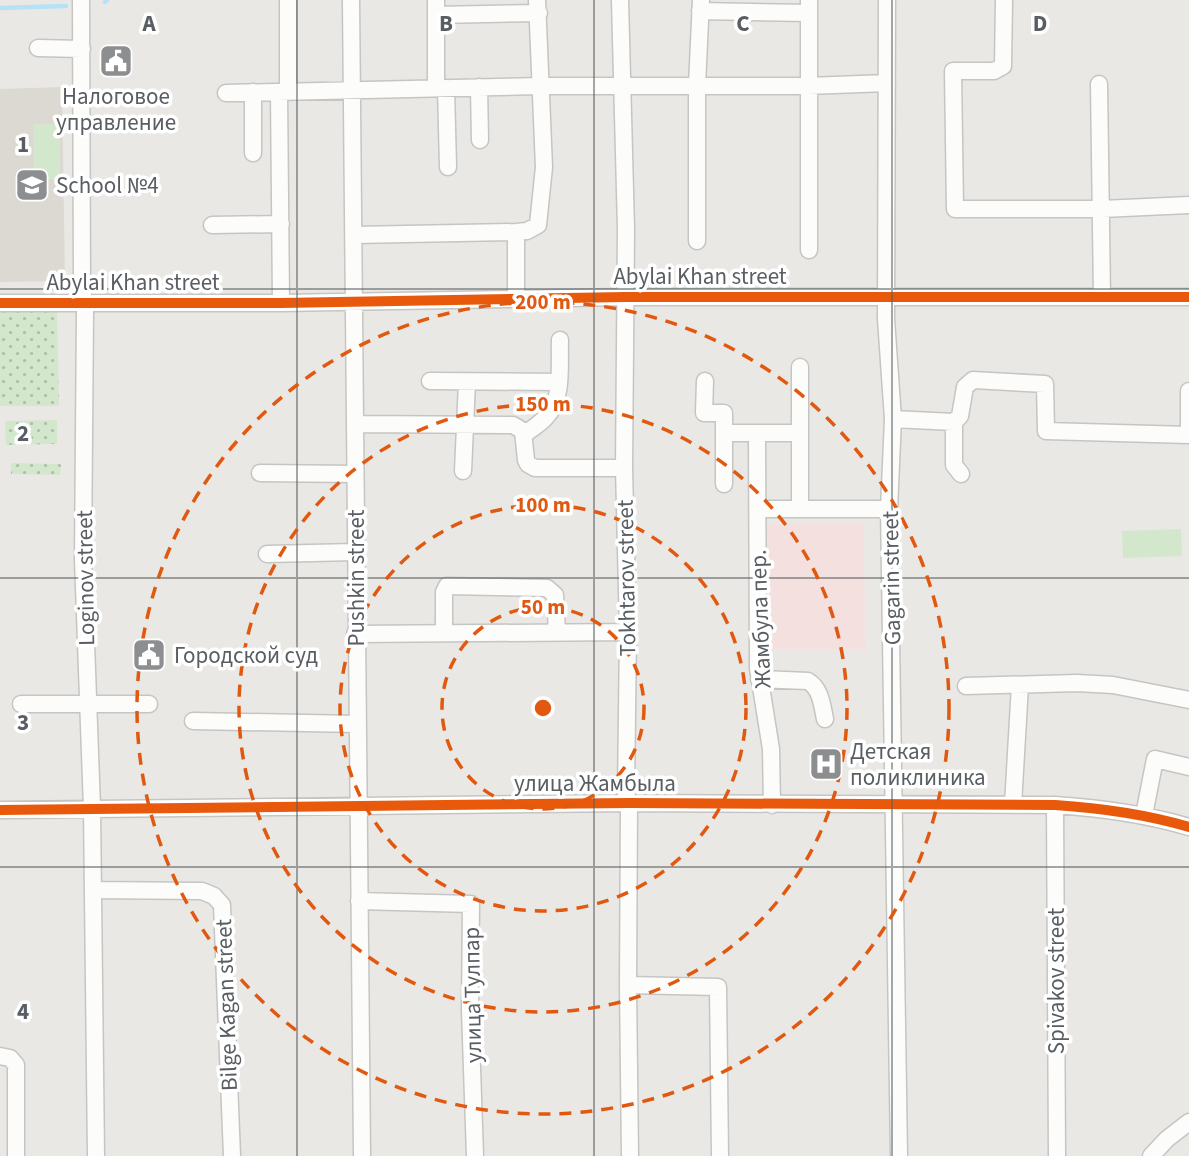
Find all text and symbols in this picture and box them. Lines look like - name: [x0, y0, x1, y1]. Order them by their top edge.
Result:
- text: A: [141, 7, 156, 40]
- text: B: [439, 7, 453, 40]
- text: C: [736, 7, 750, 40]
- text: D: [1033, 7, 1047, 40]
- public building icon: Налоговое управление: [97, 42, 135, 80]
- place label: Налоговое управление: [56, 80, 176, 139]
- text: 1: [17, 128, 29, 161]
- school or university icon: School №4: [13, 166, 51, 204]
- place label: School №4: [56, 169, 159, 202]
- street label: Abylai Khan street: [613, 260, 787, 293]
- street label: Abylai Khan street: [46, 266, 220, 299]
- text: 200 m: [515, 287, 571, 317]
- text: 150 m: [515, 389, 571, 419]
- text: 2: [17, 417, 29, 450]
- text: 100 m: [515, 490, 571, 520]
- street label: Tokhtarov street: [609, 499, 644, 657]
- street label: Pushkin street: [340, 509, 373, 646]
- street label: Loginov street: [68, 510, 103, 646]
- street label: Gagarin street: [874, 510, 909, 646]
- street label: Жамбула пер.: [742, 549, 779, 689]
- text: 50 m: [521, 592, 565, 622]
- public building icon: Городской суд: [130, 636, 168, 674]
- place label: Городской суд: [174, 639, 318, 672]
- centre of rings: [531, 696, 555, 720]
- text: 3: [17, 706, 29, 739]
- place label: Детская поликлиника: [850, 735, 986, 794]
- hospital icon: Детская поликлиника: [807, 745, 845, 783]
- street label: улица Жамбыла: [514, 767, 676, 800]
- street label: Spivakov street: [1040, 908, 1073, 1054]
- street label: Bilge Kagan street: [207, 918, 246, 1092]
- street label: улица Тулпар: [455, 927, 490, 1063]
- text: 4: [17, 995, 29, 1028]

